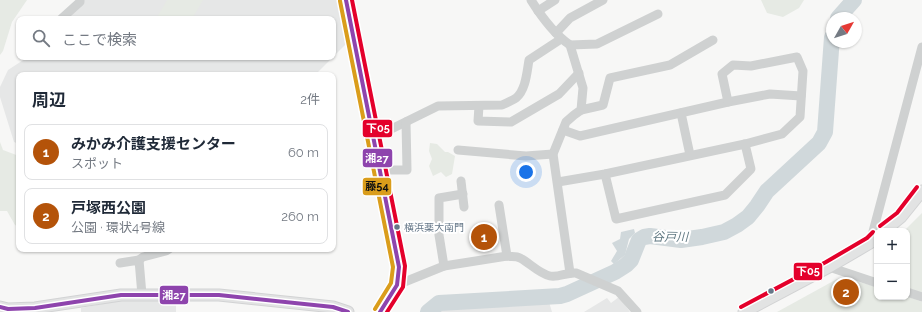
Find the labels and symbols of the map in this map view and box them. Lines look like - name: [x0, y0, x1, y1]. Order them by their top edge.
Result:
- north arrow: [826, 12, 862, 48]
- line badge: 下05: [362, 119, 393, 138]
- text: 下05: [366, 122, 390, 135]
- line badge: 湘27: [362, 148, 393, 168]
- text: 湘27: [365, 152, 390, 165]
- your location: [516, 162, 536, 182]
- line badge: 藤54: [362, 177, 392, 196]
- text: 藤54: [365, 180, 389, 193]
- marker: 横浜薬大南門: [392, 222, 402, 232]
- place label: 横浜薬大南門: [404, 222, 464, 233]
- pin: 1: [471, 222, 497, 252]
- water label: 谷戸川: [652, 230, 690, 244]
- line badge: 下05: [793, 262, 823, 281]
- text: 下05: [796, 265, 820, 278]
- pin: 2: [833, 277, 859, 307]
- line badge: 湘27: [159, 285, 189, 305]
- unlabelled marker: [766, 286, 776, 296]
- text: 湘27: [162, 289, 187, 302]

